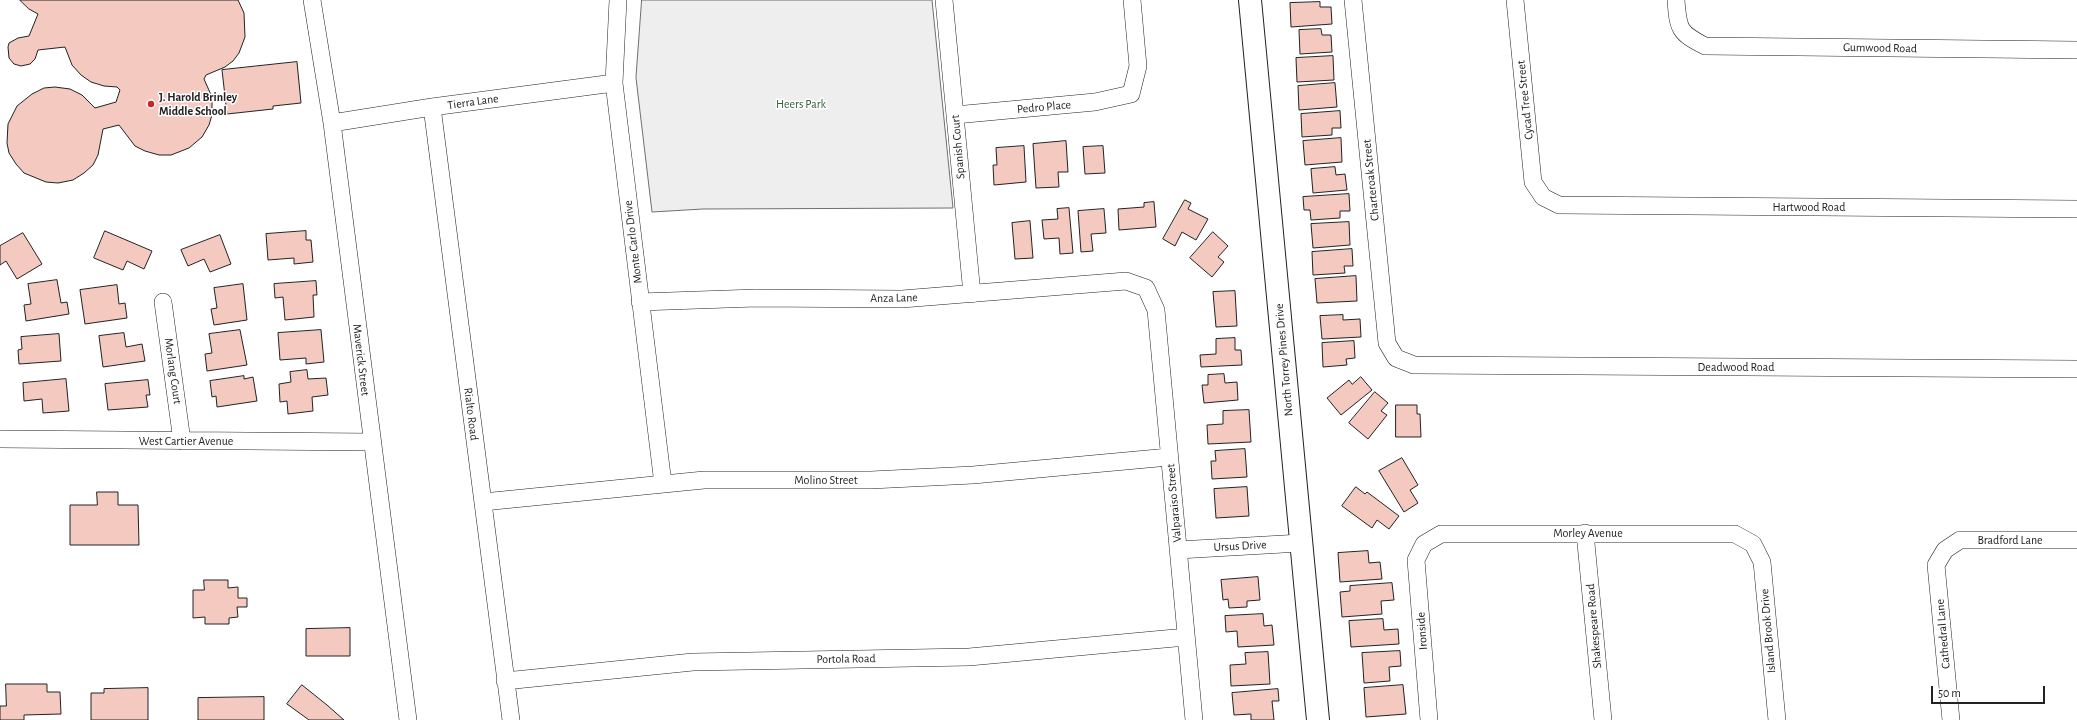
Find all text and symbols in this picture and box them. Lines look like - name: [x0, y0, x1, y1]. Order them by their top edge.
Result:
- street label: Gumwood Road: [1843, 40, 1917, 56]
- street label: Cycad Tree Street: [1514, 60, 1536, 140]
- place label: J. Harold Brinley Middle School: [159, 90, 237, 118]
- street label: Tierra Lane: [446, 91, 500, 113]
- park label: Heers Park: [776, 97, 826, 111]
- street label: Pedro Place: [1016, 97, 1072, 117]
- marker: J. Harold Brinley Middle School: [146, 99, 156, 109]
- street label: Spanish Court: [948, 114, 968, 180]
- street label: Charteroak Street: [1360, 138, 1382, 222]
- street label: Monte Carlo Drive: [621, 200, 645, 284]
- street label: Hartwood Road: [1773, 200, 1845, 214]
- street label: Anza Lane: [870, 290, 918, 306]
- street label: North Torrey Pines Drive: [1272, 303, 1296, 417]
- street label: Maverick Street: [349, 323, 373, 397]
- street label: Morlang Court: [161, 337, 185, 405]
- street label: Deadwood Road: [1698, 360, 1774, 374]
- street label: Rialto Road: [461, 387, 481, 441]
- street label: West Cartier Avenue: [139, 434, 233, 448]
- street label: Valparaiso Street: [1163, 463, 1185, 543]
- street label: Molino Street: [794, 473, 858, 487]
- street label: Morley Avenue: [1553, 526, 1623, 540]
- street label: Bradford Lane: [1977, 533, 2043, 547]
- street label: Ursus Drive: [1213, 537, 1267, 555]
- street label: Shakespeare Road: [1583, 583, 1605, 669]
- street label: Island Brook Drive: [1757, 588, 1779, 674]
- street label: Cathedral Lane: [1933, 599, 1953, 669]
- street label: Ironside: [1413, 612, 1431, 650]
- street label: Portola Road: [816, 651, 876, 667]
- scale bar: [1933, 678, 2047, 704]
- text: 50 m: [1938, 687, 1961, 699]

